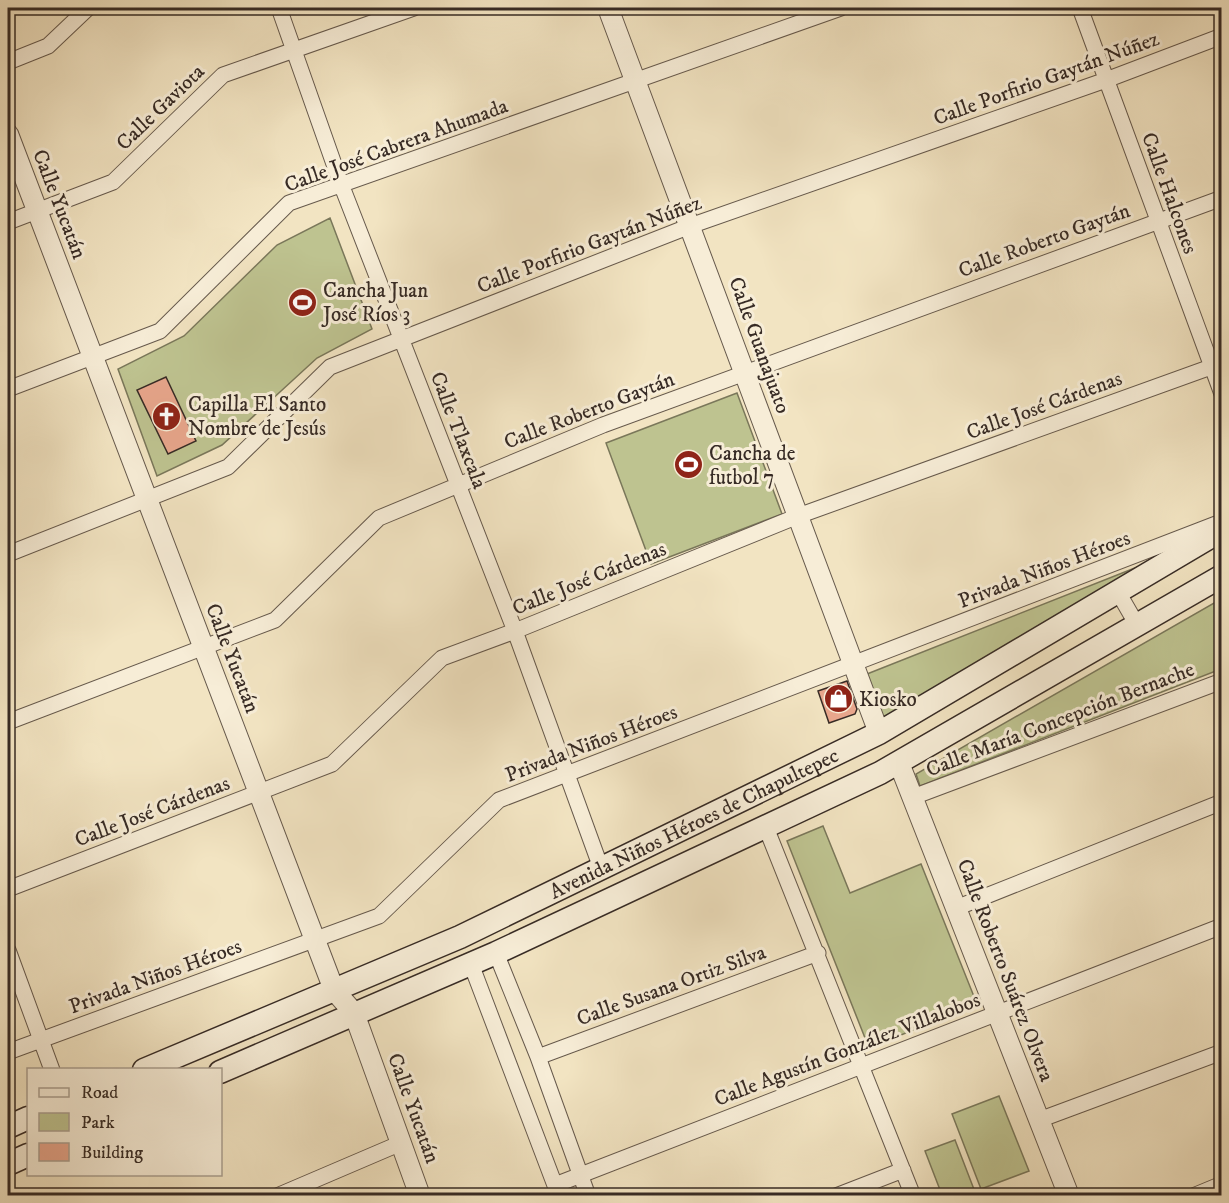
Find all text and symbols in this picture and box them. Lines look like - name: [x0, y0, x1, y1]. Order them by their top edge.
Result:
- street label: Calle Porfirio Gaytán Núñez: [930, 26, 1163, 132]
- street label: Calle Gaviota: [111, 59, 210, 156]
- street label: Calle José Cabrera Ahumada: [281, 93, 512, 198]
- street label: Calle Halcones: [1135, 129, 1203, 258]
- street label: Calle Yucatán: [26, 146, 92, 263]
- street label: Calle Porfirio Gaytán Núñez: [473, 190, 705, 300]
- street label: Calle Roberto Gaytán: [955, 198, 1134, 284]
- street label: Calle Guanajuato: [722, 274, 796, 417]
- place label: Cancha Juan José Ríos 3: [321, 278, 428, 328]
- sports icon: Cancha Juan José Ríos 3: [286, 286, 318, 318]
- street label: Calle Roberto Gaytán: [500, 366, 678, 455]
- street label: Calle José Cárdenas: [963, 366, 1126, 446]
- street label: Calle Tlaxcala: [424, 368, 492, 493]
- place label: Capilla El Santo Nombre de Jesús: [188, 392, 326, 442]
- church icon: Capilla El Santo Nombre de Jesús: [151, 400, 183, 432]
- place label: Cancha de futbol 7: [709, 441, 796, 491]
- sports icon: Cancha de futbol 7: [672, 449, 704, 481]
- street label: Privada Niños Héroes: [955, 525, 1134, 615]
- street label: Calle José Cárdenas: [509, 536, 670, 622]
- street label: Calle Yucatán: [199, 600, 265, 717]
- street label: Calle María Concepción Bernache: [923, 657, 1198, 783]
- shop icon: Kiosko: [822, 683, 854, 715]
- place label: Kiosko: [859, 687, 917, 713]
- street label: Privada Niños Héroes: [502, 699, 681, 789]
- street label: Avenida Niños Héroes de Chapultepec: [545, 743, 843, 905]
- street label: Calle José Cárdenas: [71, 770, 233, 853]
- street label: Calle Roberto Suárez Olvera: [951, 855, 1060, 1085]
- street label: Privada Niños Héroes: [65, 934, 245, 1020]
- street label: Calle Susana Ortiz Silva: [573, 940, 769, 1032]
- street label: Calle Agustín González Villalobos: [711, 987, 984, 1113]
- street label: Calle Yucatán: [381, 1050, 445, 1167]
- legend: [27, 1068, 222, 1176]
- text: Road: [81, 1082, 118, 1104]
- text: Park: [81, 1112, 115, 1134]
- text: Building: [81, 1142, 143, 1164]

